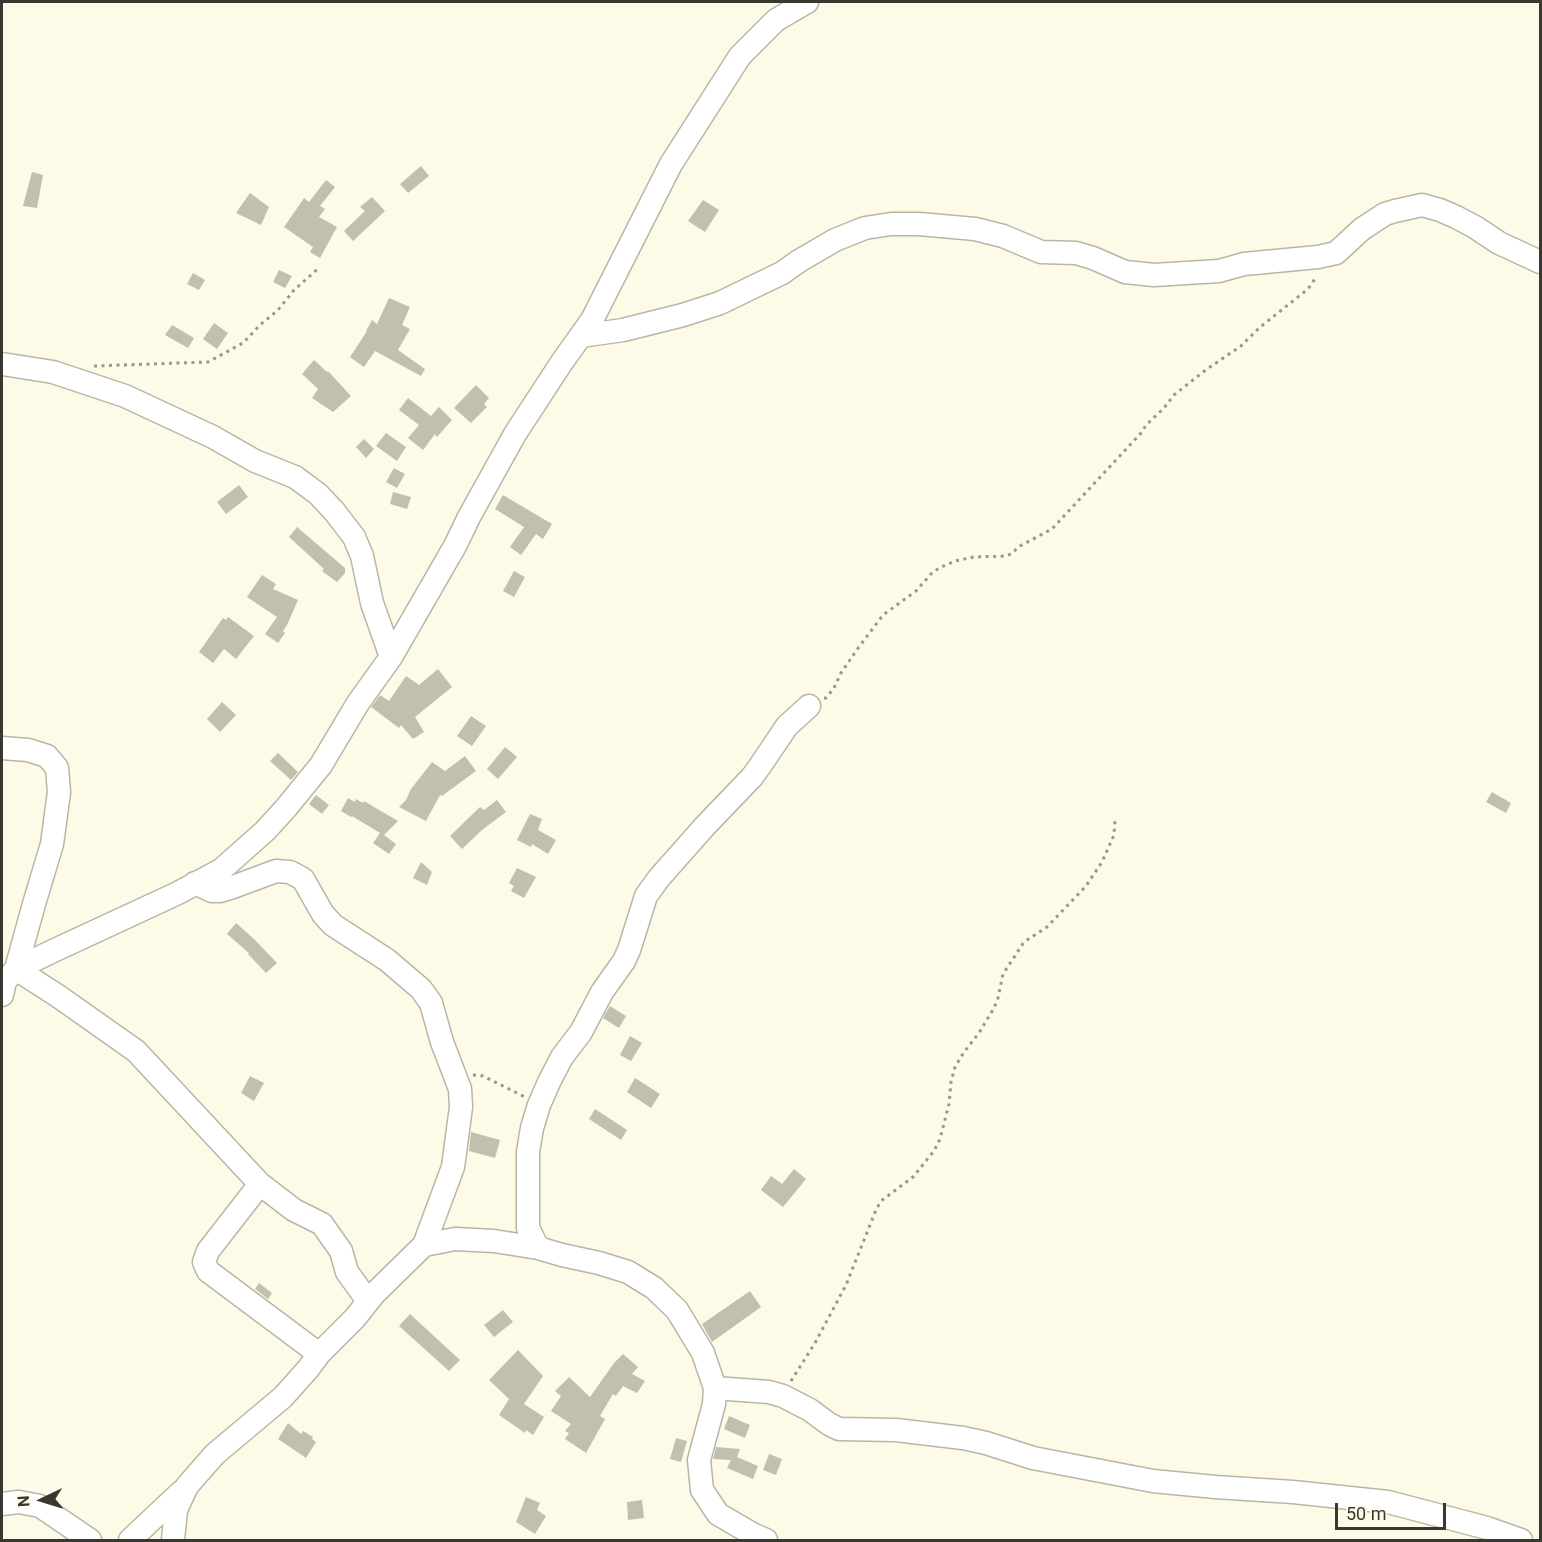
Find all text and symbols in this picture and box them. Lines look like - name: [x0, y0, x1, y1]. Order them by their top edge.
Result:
- north arrow: [12, 1470, 72, 1530]
- scale bar: [1338, 1491, 1449, 1529]
- text: N: [14, 1495, 33, 1508]
- text: 50 m: [1346, 1503, 1386, 1524]

